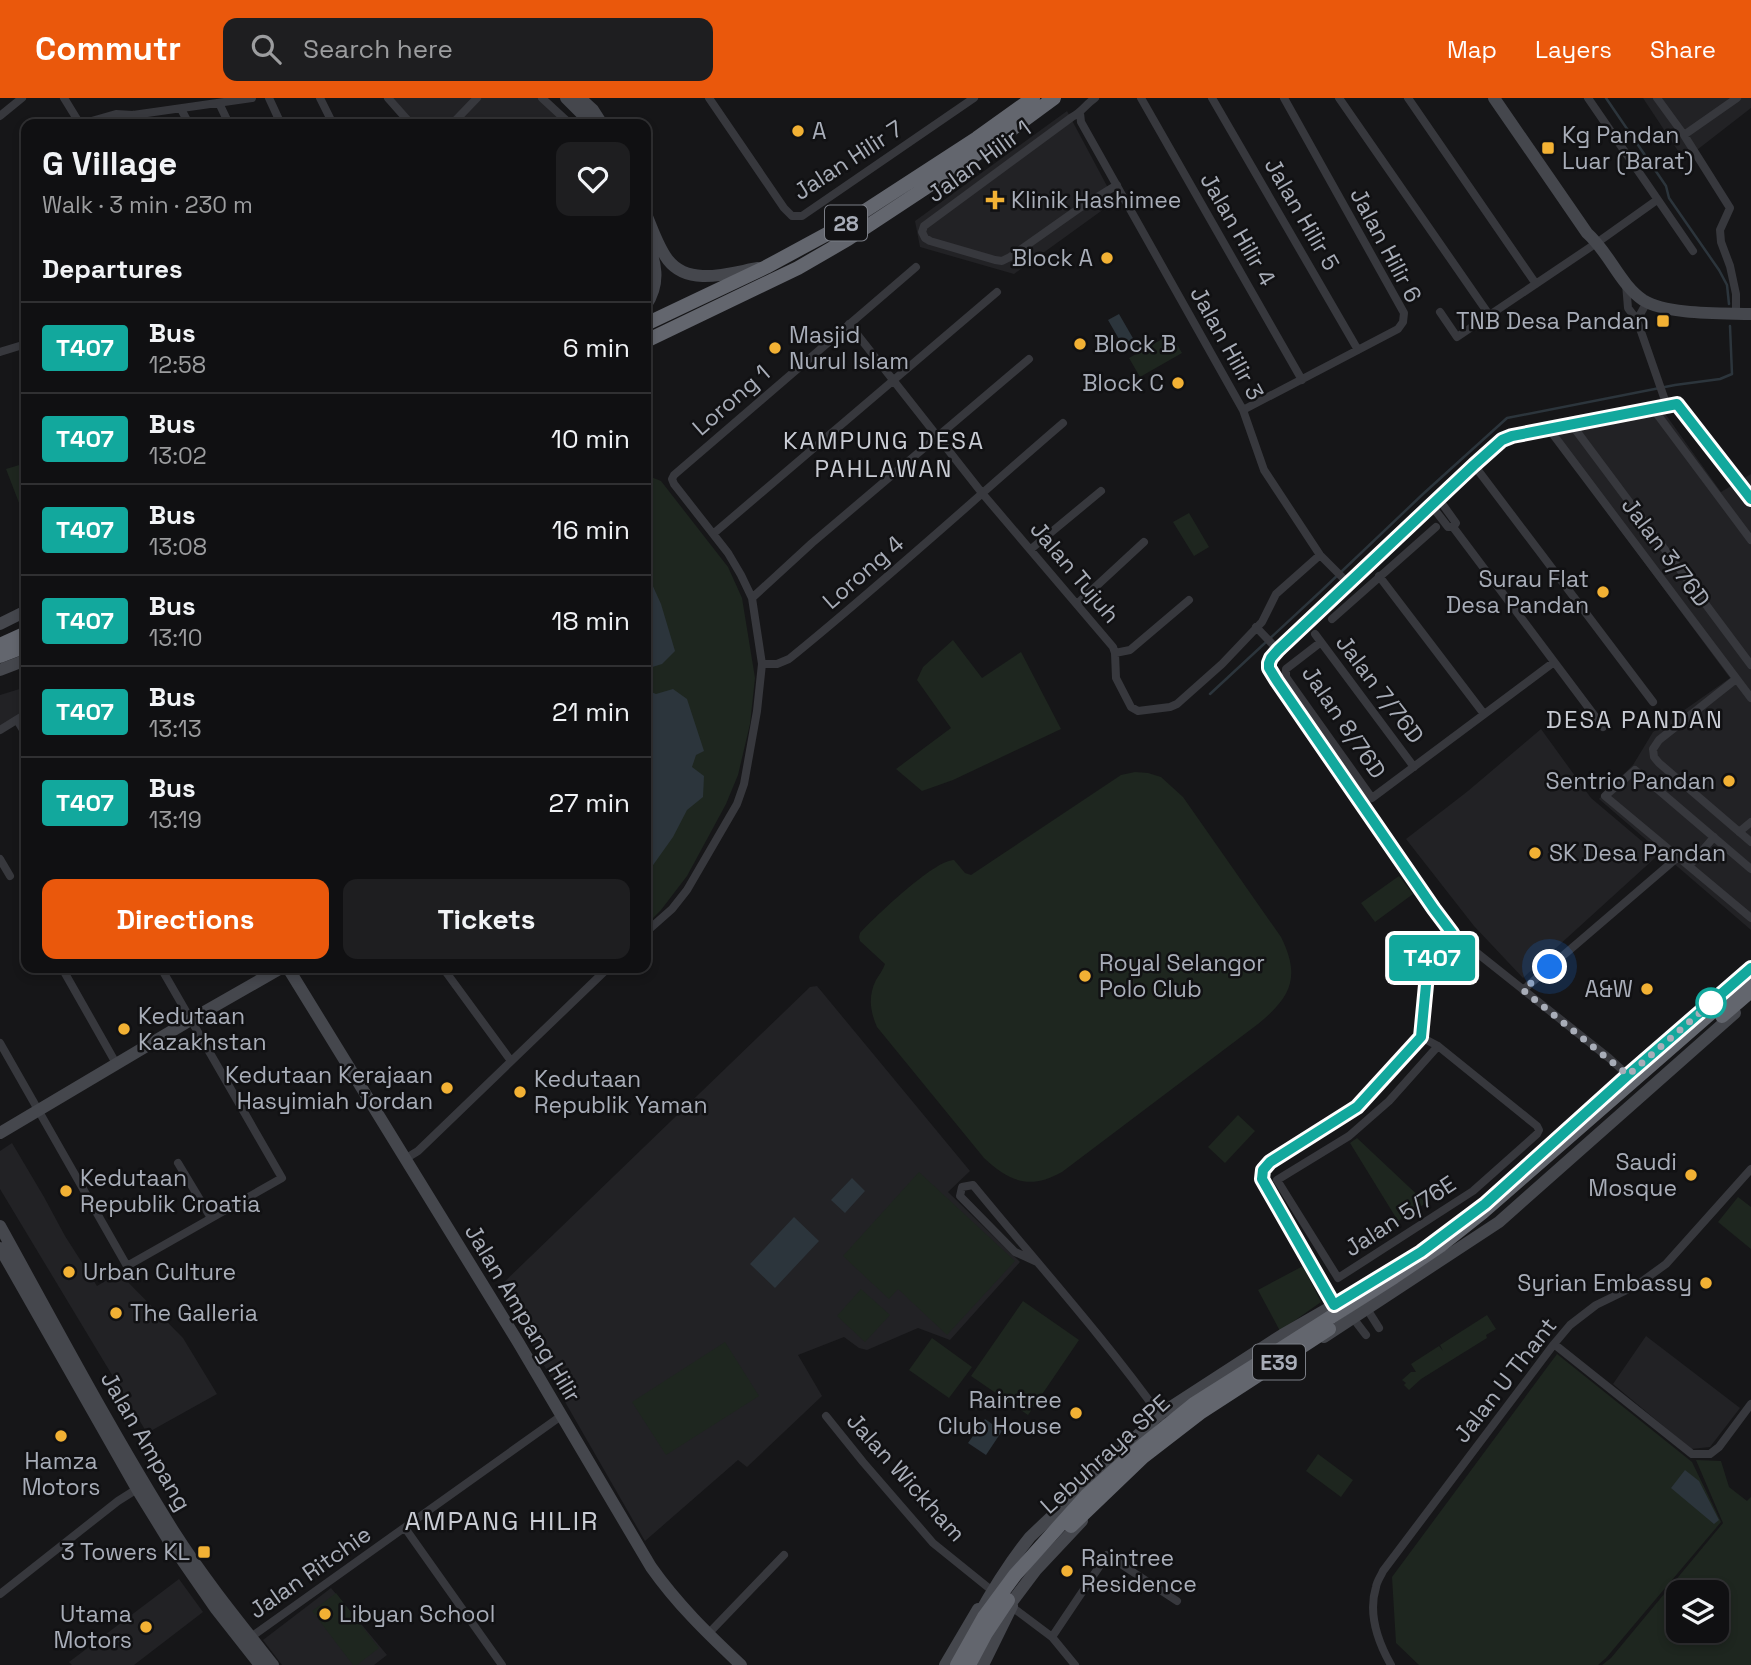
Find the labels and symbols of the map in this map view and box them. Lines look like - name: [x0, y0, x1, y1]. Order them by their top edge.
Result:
- street label: Jalan Hilir 7: [788, 113, 908, 207]
- street label: Jalan Hilir 1: [921, 113, 1037, 209]
- place label: A: [812, 116, 827, 146]
- place label: Kg Pandan Luar (Barat): [1562, 120, 1694, 176]
- marker: A: [790, 123, 806, 139]
- marker: Kg Pandan Luar (Barat): [1540, 140, 1556, 156]
- street label: Jalan Hilir 5: [1258, 152, 1346, 276]
- street label: Jalan Hilir 4: [1193, 167, 1283, 291]
- street label: Jalan Hilir 6: [1343, 182, 1429, 308]
- place label: Klinik Hashimee: [1011, 185, 1181, 215]
- marker: Klinik Hashimee: [985, 190, 1005, 210]
- road number: 28: [825, 206, 867, 240]
- place label: Block A: [1012, 243, 1093, 273]
- marker: Block A: [1099, 250, 1115, 266]
- street label: Jalan Hilir 3: [1183, 281, 1271, 405]
- place label: TNB Desa Pandan: [1456, 306, 1649, 336]
- marker: TNB Desa Pandan: [1655, 313, 1671, 329]
- place label: Masjid Nurul Islam: [789, 320, 909, 376]
- place label: Block B: [1094, 329, 1176, 359]
- marker: Block B: [1072, 336, 1088, 352]
- marker: Masjid Nurul Islam: [767, 340, 783, 356]
- street label: Lorong 1: [686, 358, 776, 442]
- place label: Block C: [1082, 368, 1164, 398]
- marker: Block C: [1170, 375, 1186, 391]
- district label: KAMPUNG DESA PAHLAWAN: [783, 425, 985, 484]
- street label: Jalan 3/76D: [1615, 491, 1717, 613]
- street label: Jalan Tujuh: [1024, 515, 1126, 629]
- street label: Lorong 4: [816, 528, 910, 616]
- place label: Surau Flat Desa Pandan: [1446, 564, 1589, 620]
- marker: Surau Flat Desa Pandan: [1595, 584, 1611, 600]
- street label: Jalan 7/76D: [1329, 629, 1431, 749]
- street label: Jalan 8/76D: [1295, 660, 1393, 784]
- district label: DESA PANDAN: [1546, 704, 1724, 735]
- place label: Sentrio Pandan: [1545, 766, 1715, 796]
- marker: Sentrio Pandan: [1721, 773, 1737, 789]
- place label: SK Desa Pandan: [1549, 838, 1726, 868]
- marker: SK Desa Pandan: [1527, 845, 1543, 861]
- line badge: T407: [1383, 935, 1481, 981]
- place label: Royal Selangor Polo Club: [1099, 948, 1265, 1004]
- your location: [1532, 949, 1567, 984]
- marker: Royal Selangor Polo Club: [1077, 968, 1093, 984]
- place label: A&W: [1584, 974, 1633, 1004]
- marker: A&W: [1639, 981, 1655, 997]
- unlabelled marker: [1696, 988, 1726, 1018]
- place label: Kedutaan Kazakhstan: [138, 1001, 267, 1057]
- marker: Kedutaan Kazakhstan: [116, 1021, 132, 1037]
- place label: Kedutaan Kerajaan Hasyimiah Jordan: [225, 1060, 433, 1116]
- place label: Kedutaan Republik Yaman: [534, 1064, 708, 1120]
- marker: Kedutaan Kerajaan Hasyimiah Jordan: [439, 1080, 455, 1096]
- marker: Kedutaan Republik Yaman: [512, 1084, 528, 1100]
- place label: Saudi Mosque: [1588, 1147, 1677, 1203]
- place label: Kedutaan Republik Croatia: [80, 1163, 261, 1219]
- marker: Saudi Mosque: [1683, 1167, 1699, 1183]
- street label: Jalan 5/76E: [1338, 1169, 1462, 1263]
- marker: Kedutaan Republik Croatia: [58, 1183, 74, 1199]
- street label: Jalan Ampang Hilir: [458, 1218, 588, 1408]
- place label: Urban Culture: [83, 1257, 236, 1287]
- marker: Urban Culture: [61, 1264, 77, 1280]
- place label: Syrian Embassy: [1517, 1268, 1692, 1298]
- marker: Syrian Embassy: [1698, 1275, 1714, 1291]
- place label: The Galleria: [130, 1298, 258, 1328]
- marker: The Galleria: [108, 1305, 124, 1321]
- street label: Jalan U Thant: [1447, 1311, 1563, 1449]
- road number: E39: [1253, 1344, 1305, 1380]
- street label: Jalan Ampang: [94, 1366, 198, 1516]
- place label: Raintree Club House: [938, 1385, 1062, 1441]
- street label: Lebuhraya SPE: [1034, 1388, 1176, 1520]
- marker: Raintree Club House: [1068, 1405, 1084, 1421]
- street label: Jalan Wickham: [840, 1406, 972, 1548]
- marker: Hamza Motors: [53, 1428, 69, 1444]
- place label: Hamza Motors: [22, 1446, 100, 1502]
- district label: AMPANG HILIR: [405, 1504, 599, 1538]
- street label: Jalan Ritchie: [243, 1519, 377, 1625]
- place label: 3 Towers KL: [61, 1537, 190, 1567]
- place label: Raintree Residence: [1081, 1543, 1197, 1599]
- marker: 3 Towers KL: [196, 1544, 212, 1560]
- marker: Raintree Residence: [1059, 1563, 1075, 1579]
- place label: Utama Motors: [53, 1599, 132, 1655]
- place label: Libyan School: [339, 1599, 495, 1629]
- marker: Libyan School: [317, 1606, 333, 1622]
- marker: Utama Motors: [138, 1619, 154, 1635]

